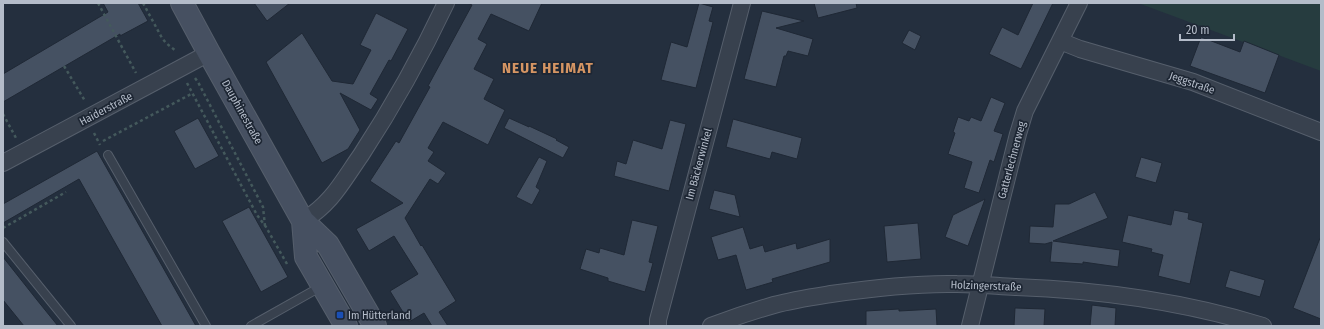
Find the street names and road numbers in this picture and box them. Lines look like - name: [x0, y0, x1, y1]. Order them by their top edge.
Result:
- street label: Jeggstraße: [1168, 69, 1216, 97]
- street label: Dauphinestraße: [219, 78, 265, 146]
- street label: Haiderstraße: [77, 90, 135, 128]
- street label: Gatterlechnerweg: [995, 119, 1029, 200]
- street label: Im Bäckerwinkel: [683, 127, 715, 201]
- street label: Holzingerstraße: [950, 278, 1022, 294]

